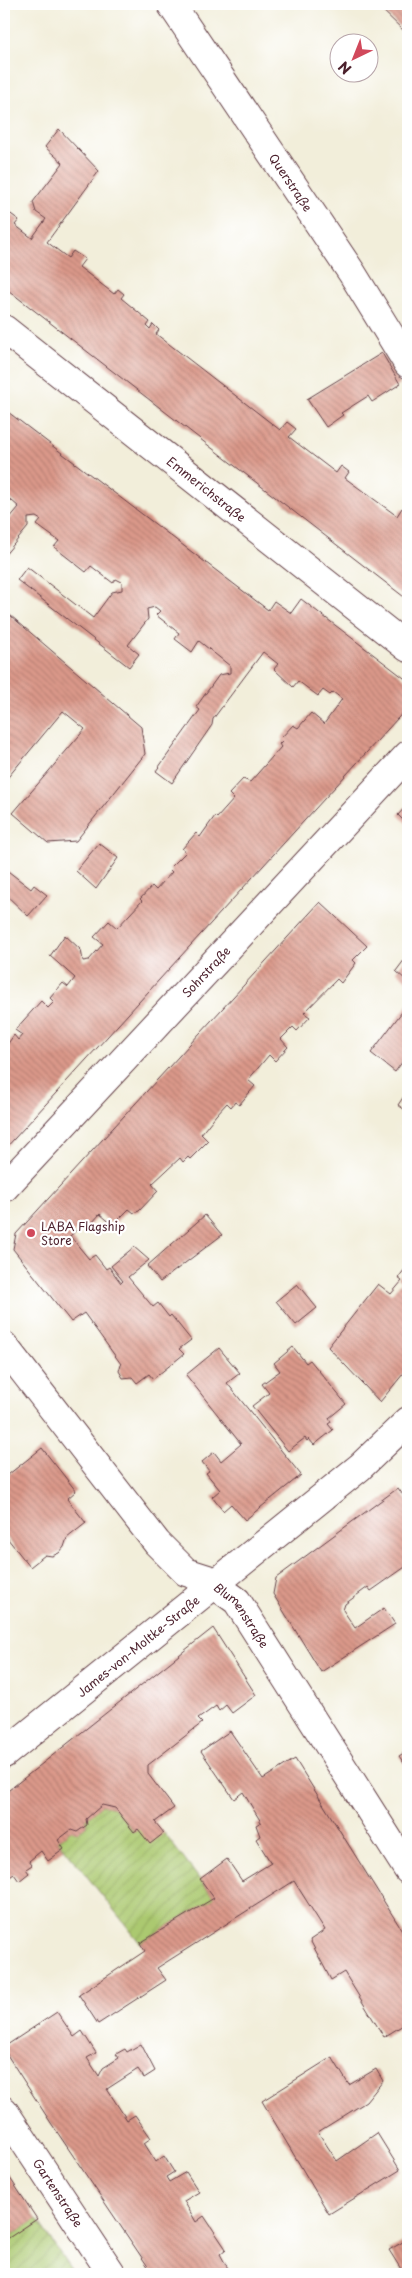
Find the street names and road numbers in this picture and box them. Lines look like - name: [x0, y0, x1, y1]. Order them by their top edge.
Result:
- street label: Querstraße: [265, 150, 317, 215]
- street label: Emmerichstraße: [163, 452, 250, 526]
- street label: Sohrstraße: [177, 942, 234, 1001]
- street label: Blumenstraße: [210, 1579, 273, 1651]
- street label: James-von-Moltke-Straße: [73, 1591, 203, 1701]
- street label: Gartenstraße: [29, 2155, 87, 2231]

